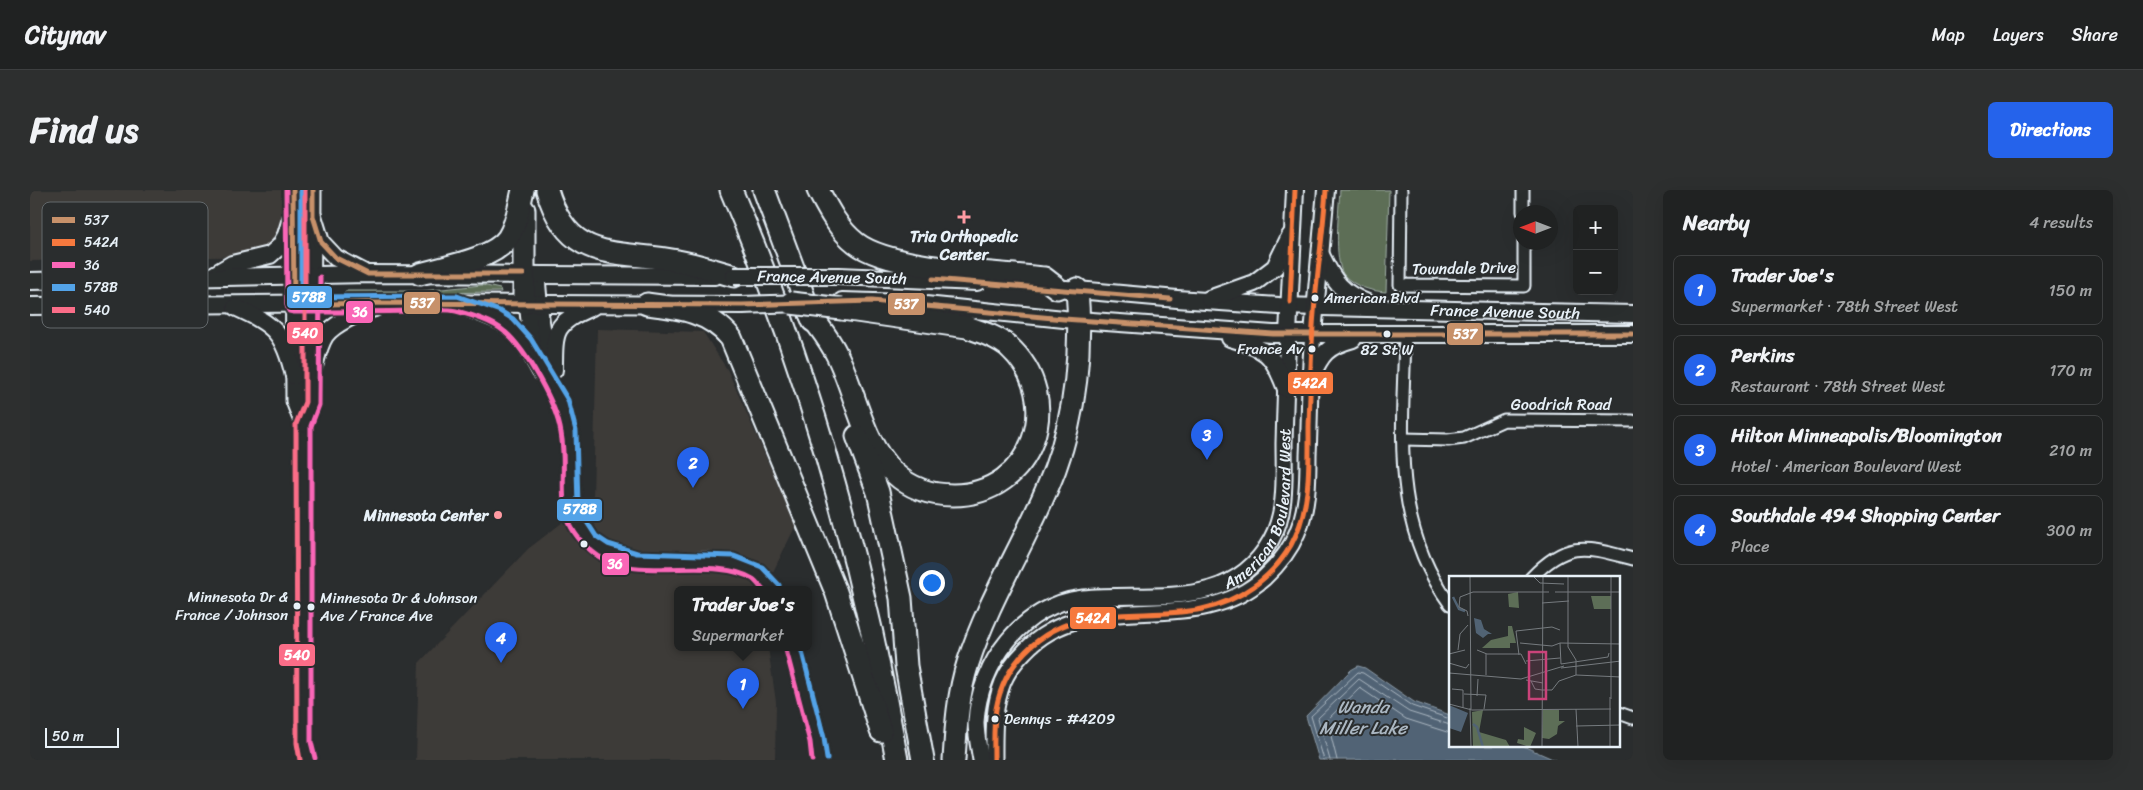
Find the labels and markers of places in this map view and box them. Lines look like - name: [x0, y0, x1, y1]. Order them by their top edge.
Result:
- marker: Tria Orthopedic Center: [957, 210, 971, 224]
- place label: Tria Orthopedic Center: [910, 222, 1019, 269]
- place label: American Blvd: [1323, 285, 1420, 311]
- marker: American Blvd: [1310, 293, 1320, 303]
- marker: 82 St W: [1382, 329, 1392, 339]
- place label: France Av: [1237, 336, 1304, 362]
- place label: 82 St W: [1360, 337, 1414, 363]
- marker: France Av: [1307, 344, 1317, 354]
- pin: 3: [1191, 419, 1223, 460]
- pin: 2: [677, 447, 709, 488]
- place label: Minnesota Center: [363, 501, 489, 530]
- marker: Minnesota Center: [492, 509, 504, 521]
- unlabelled marker: [579, 539, 589, 549]
- place label: Minnesota Dr & France / Johnson: [175, 584, 288, 628]
- place label: Minnesota Dr & Johnson Ave / France Ave: [319, 585, 478, 629]
- marker: Minnesota Dr & France / Johnson: [292, 601, 302, 611]
- marker: Minnesota Dr & Johnson Ave / France Ave: [306, 602, 316, 612]
- pin: 4: [485, 622, 517, 663]
- pin: 1: [727, 668, 759, 709]
- place label: Dennys - #4209: [1004, 706, 1115, 732]
- marker: Dennys - #4209: [990, 714, 1000, 724]

